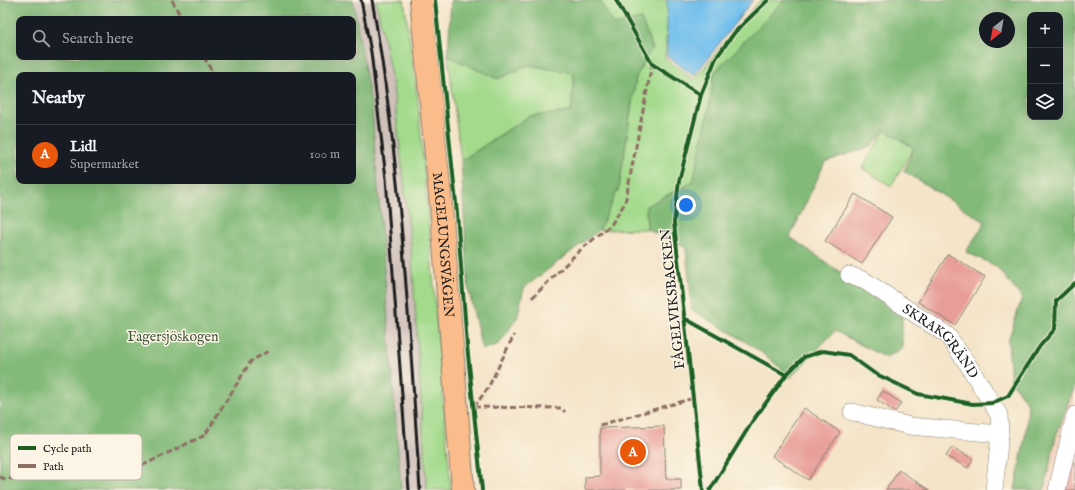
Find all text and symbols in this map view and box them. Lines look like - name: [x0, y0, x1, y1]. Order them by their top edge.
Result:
- north arrow: [979, 12, 1015, 48]
- map controls: [1027, 12, 1063, 120]
- button: +: [1027, 12, 1063, 48]
- search box: [16, 16, 356, 60]
- icon: search: [30, 27, 52, 49]
- text: Search here: [62, 29, 133, 48]
- button: −: [1027, 48, 1063, 84]
- button: layers: [1027, 84, 1063, 120]
- text: Nearby: [32, 88, 85, 109]
- text: Lidl: [70, 137, 97, 156]
- text: A: [41, 146, 49, 163]
- text: 100 m: [310, 146, 340, 163]
- text: Supermarket: [70, 156, 139, 173]
- street label: MAGELUNGSVÄGEN: [428, 172, 458, 318]
- your location: [676, 195, 696, 215]
- street label: FÅGELVIKSBACKEN: [656, 228, 689, 370]
- street label: SKRAKGRÄND: [899, 300, 982, 382]
- park label: Fagersjöskogen: [128, 328, 219, 346]
- legend: [10, 434, 142, 480]
- pin: A: [620, 437, 646, 467]
- text: Cycle path: [43, 442, 92, 456]
- text: Path: [43, 460, 64, 474]

